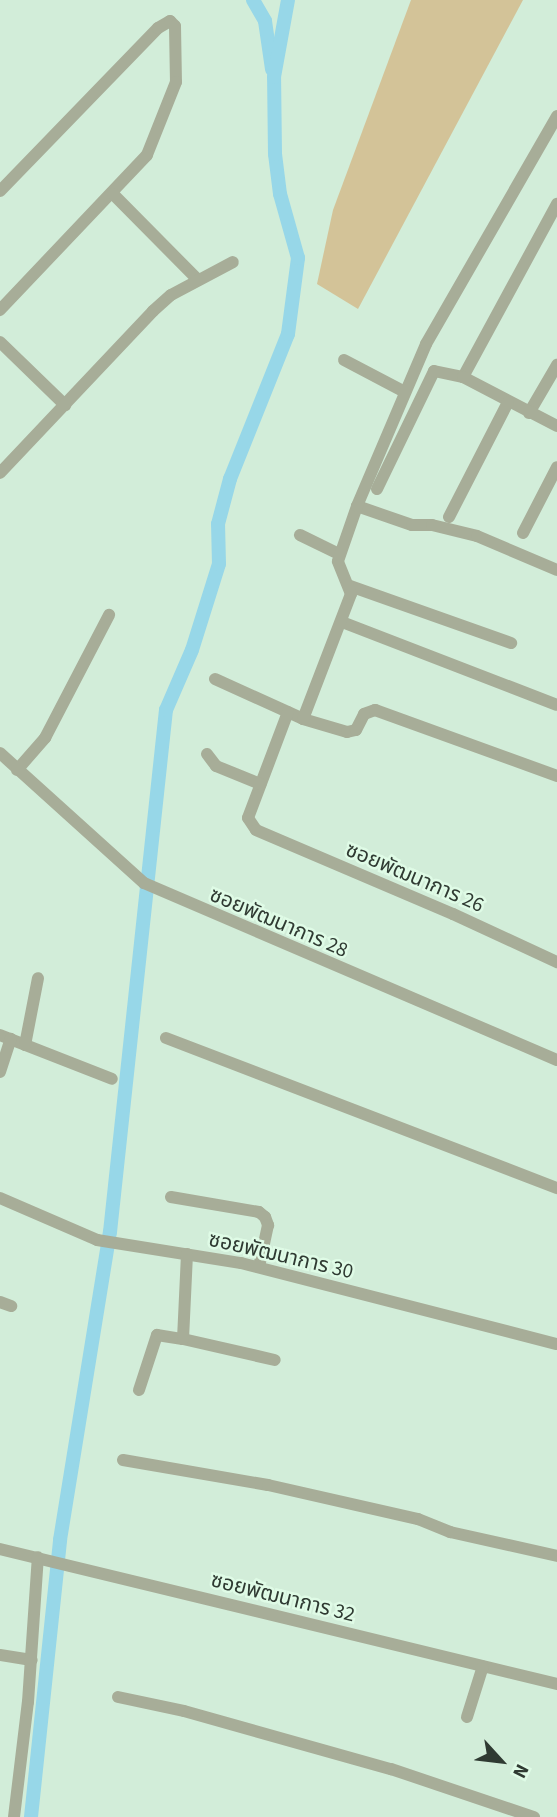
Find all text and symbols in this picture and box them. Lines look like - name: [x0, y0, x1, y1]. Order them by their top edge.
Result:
- street label: ซอยพัฒนาการ 26: [342, 837, 488, 917]
- street label: ซอยพัฒนาการ 28: [206, 882, 352, 962]
- street label: ซอยพัฒนาการ 30: [206, 1226, 356, 1284]
- street label: ซอยพัฒนาการ 32: [208, 1567, 358, 1627]
- north arrow: [466, 1726, 536, 1796]
- text: N: [505, 1759, 535, 1783]

